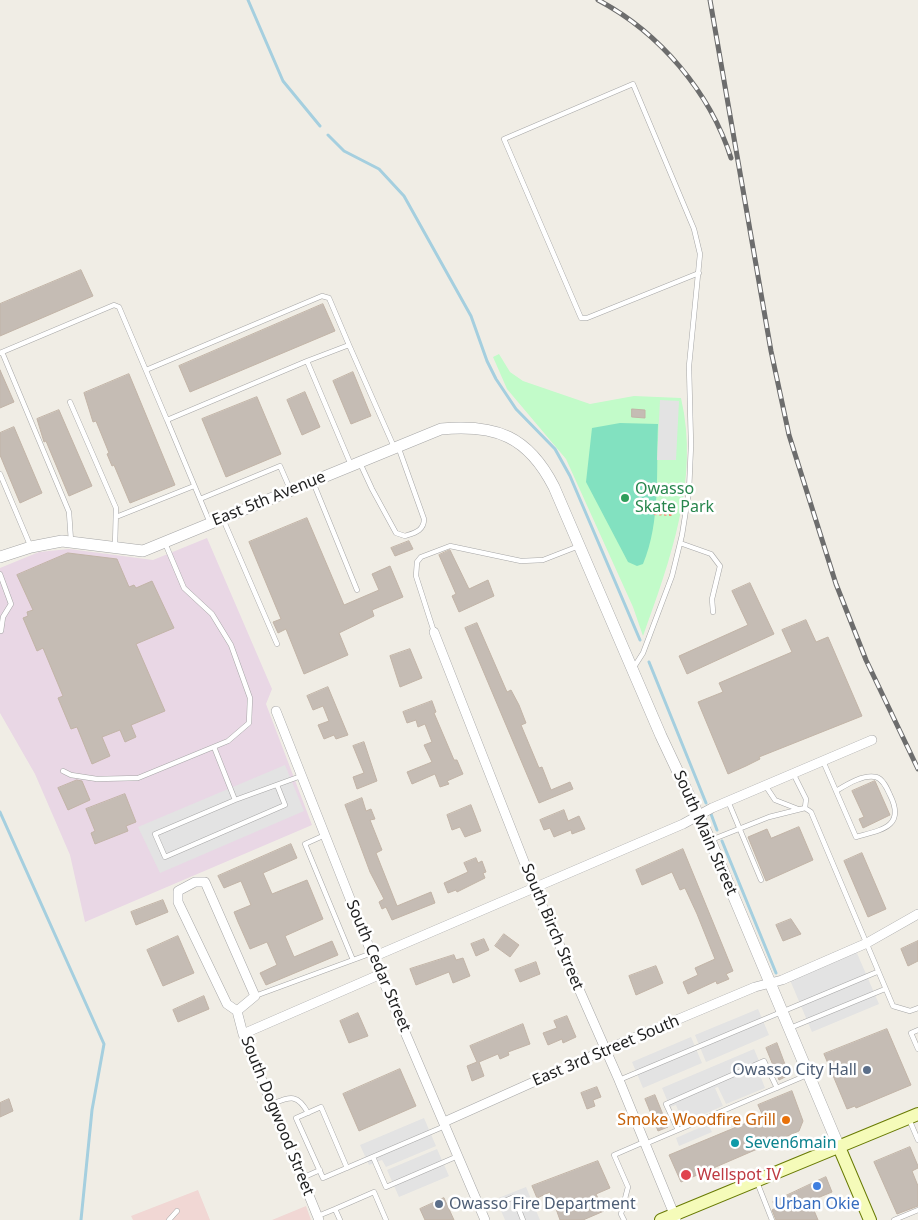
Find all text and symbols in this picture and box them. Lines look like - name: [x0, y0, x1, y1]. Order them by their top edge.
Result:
- street label: East 5th Avenue: [209, 468, 329, 530]
- place label: Owasso Skate Park: [635, 479, 714, 517]
- marker: Owasso Skate Park: [619, 492, 631, 504]
- street label: South Main Street: [669, 768, 741, 898]
- street label: South Birch Street: [517, 861, 587, 993]
- street label: South Cedar Street: [342, 897, 414, 1035]
- street label: East 3rd Street South: [530, 1011, 682, 1091]
- street label: South Dogwood Street: [236, 1034, 318, 1198]
- place label: Owasso City Hall: [732, 1060, 857, 1080]
- marker: Owasso City Hall: [861, 1064, 873, 1076]
- place label: Smoke Woodfire Grill: [617, 1110, 776, 1130]
- marker: Smoke Woodfire Grill: [780, 1114, 792, 1126]
- place label: Seven6main: [745, 1133, 837, 1153]
- marker: Seven6main: [729, 1137, 741, 1149]
- place label: Wellspot IV: [697, 1165, 781, 1185]
- marker: Wellspot IV: [679, 1168, 693, 1182]
- marker: Urban Okie: [811, 1180, 823, 1192]
- place label: Owasso Fire Department: [449, 1194, 636, 1214]
- place label: Urban Okie: [774, 1194, 860, 1214]
- marker: Owasso Fire Department: [433, 1198, 445, 1210]

